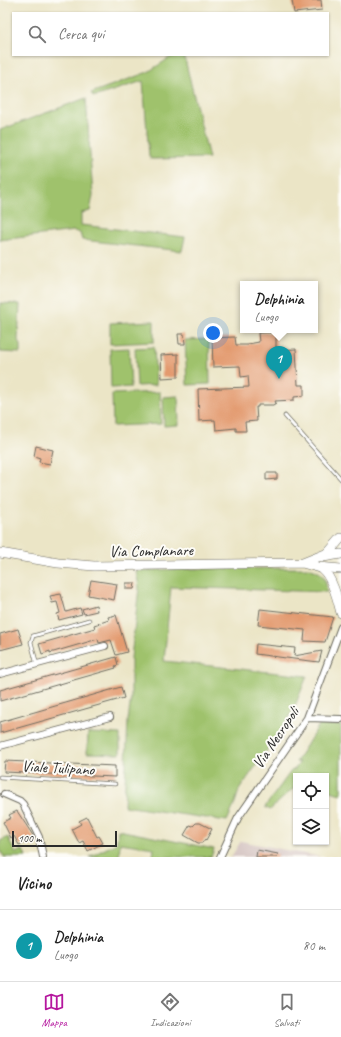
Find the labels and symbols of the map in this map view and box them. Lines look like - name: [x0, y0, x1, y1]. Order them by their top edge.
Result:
- your location: [203, 323, 223, 343]
- pin: 1: [266, 346, 292, 379]
- street label: Via Complanare: [109, 540, 195, 562]
- street label: Via Necropoli: [248, 702, 305, 773]
- street label: Viale Tulipano: [21, 756, 96, 780]
- scale bar: [12, 829, 117, 848]

